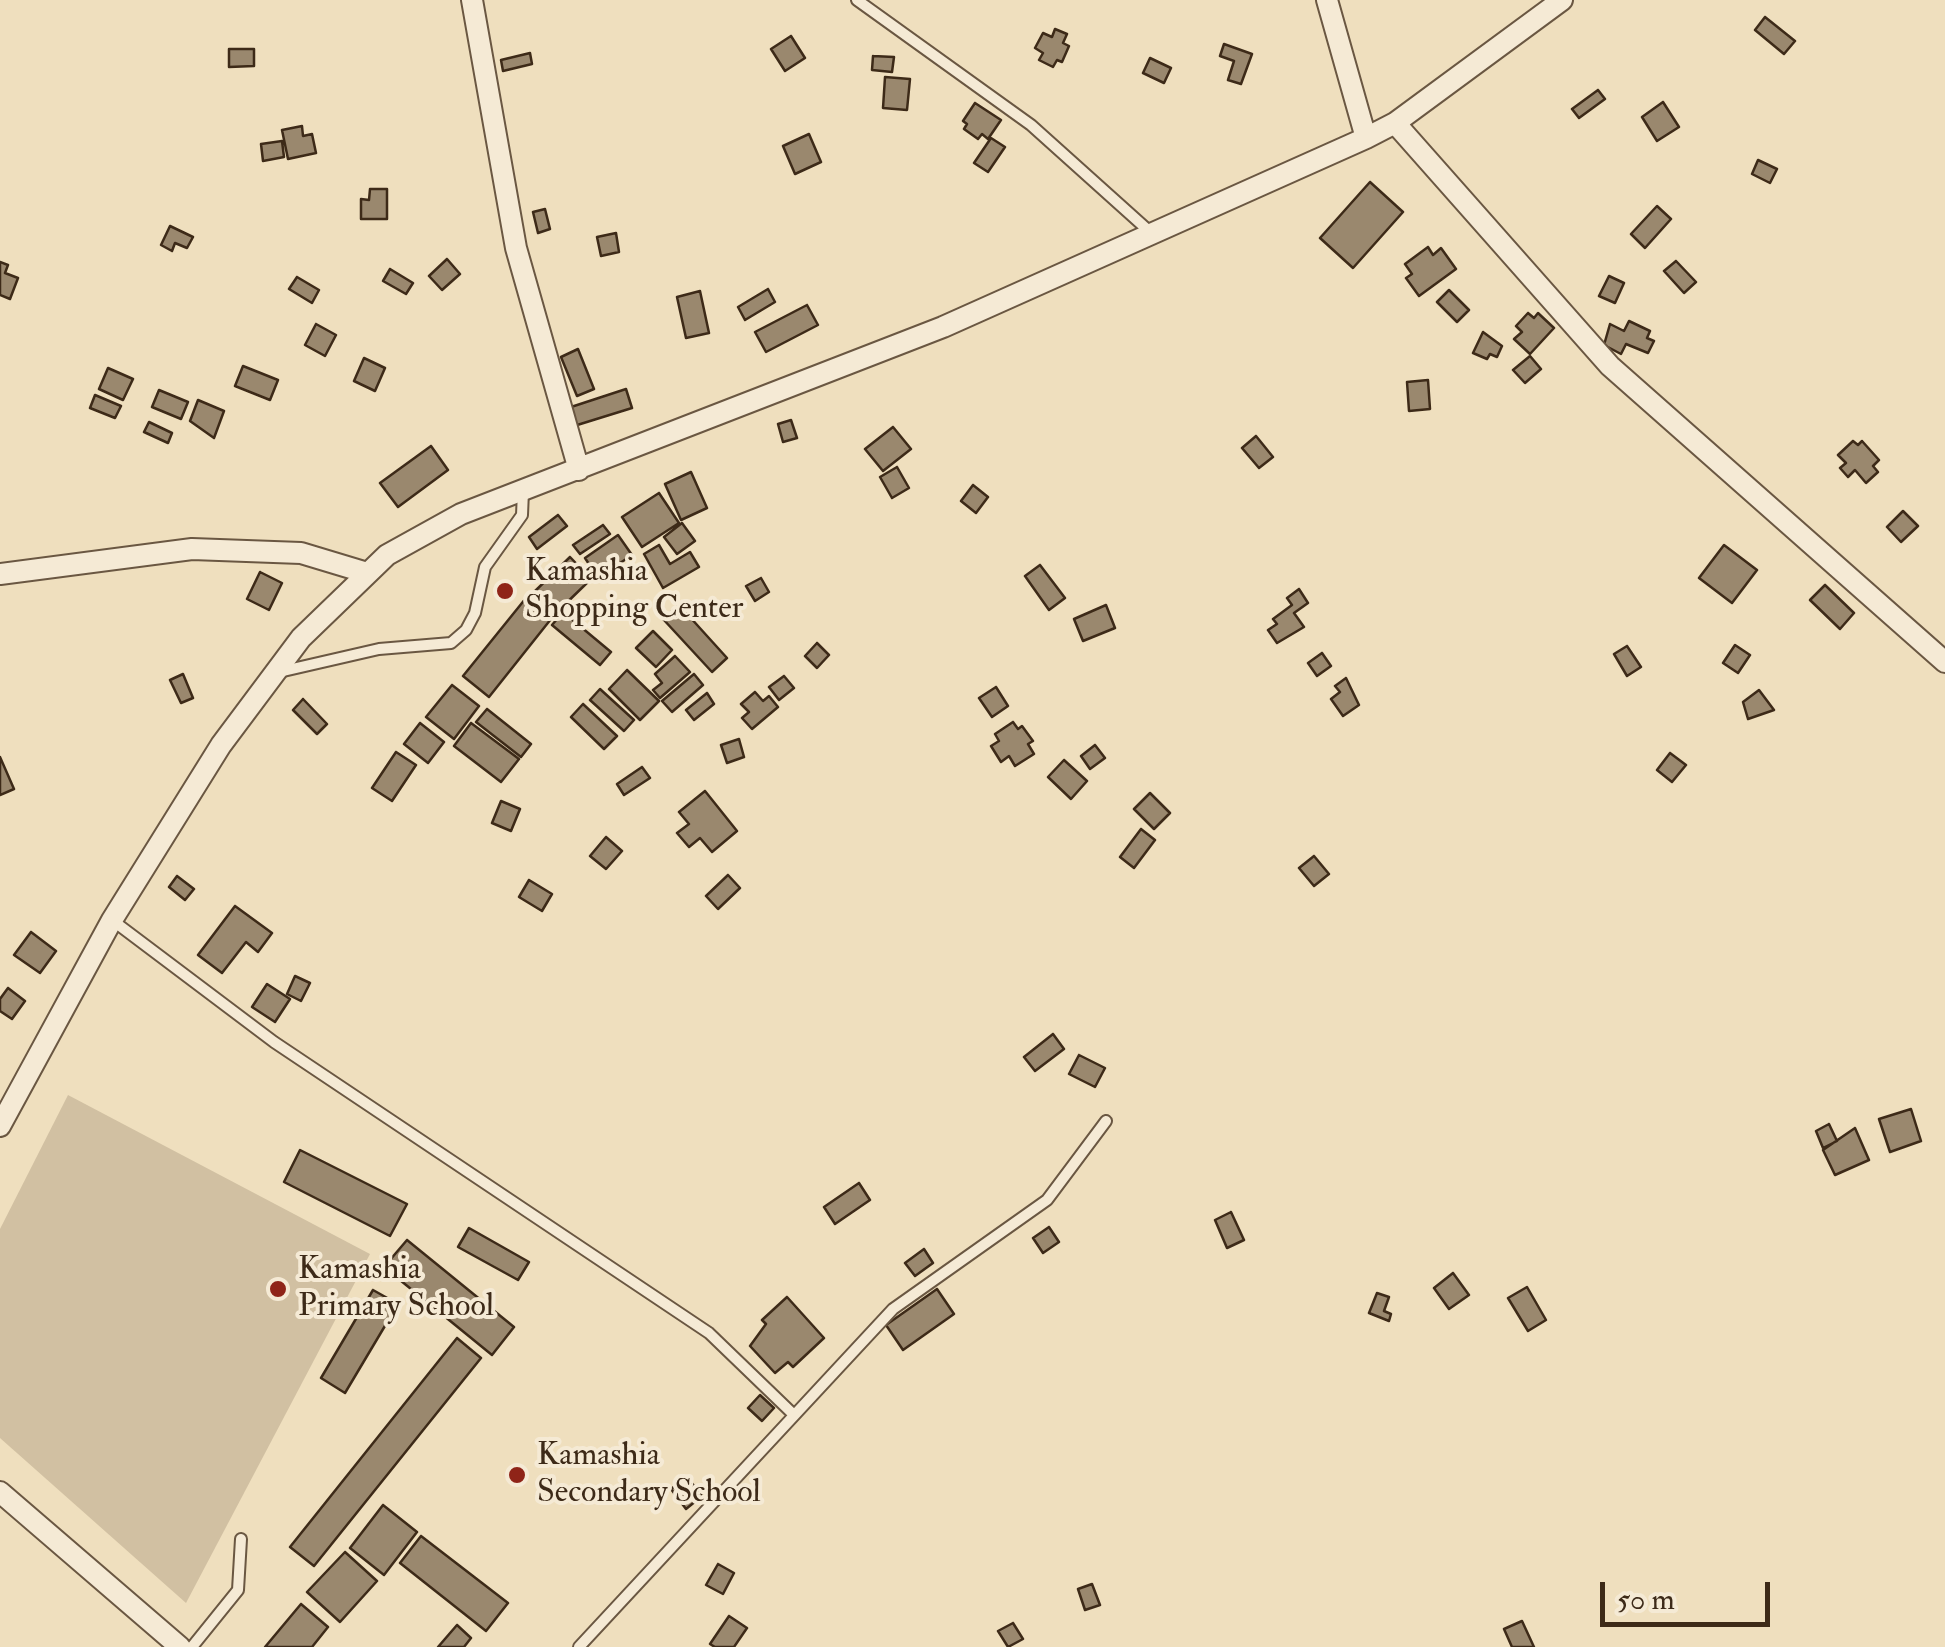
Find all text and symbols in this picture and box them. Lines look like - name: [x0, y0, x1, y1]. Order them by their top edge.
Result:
- place label: Kamashia Shopping Center: [525, 554, 743, 629]
- marker: Kamashia Shopping Center: [494, 580, 516, 602]
- place label: Kamashia Primary School: [298, 1252, 494, 1327]
- marker: Kamashia Primary School: [267, 1278, 289, 1300]
- place label: Kamashia Secondary School: [537, 1438, 761, 1513]
- marker: Kamashia Secondary School: [506, 1464, 528, 1486]
- scale bar: [1605, 1562, 1775, 1624]
- text: 50 m: [1617, 1581, 1675, 1618]

